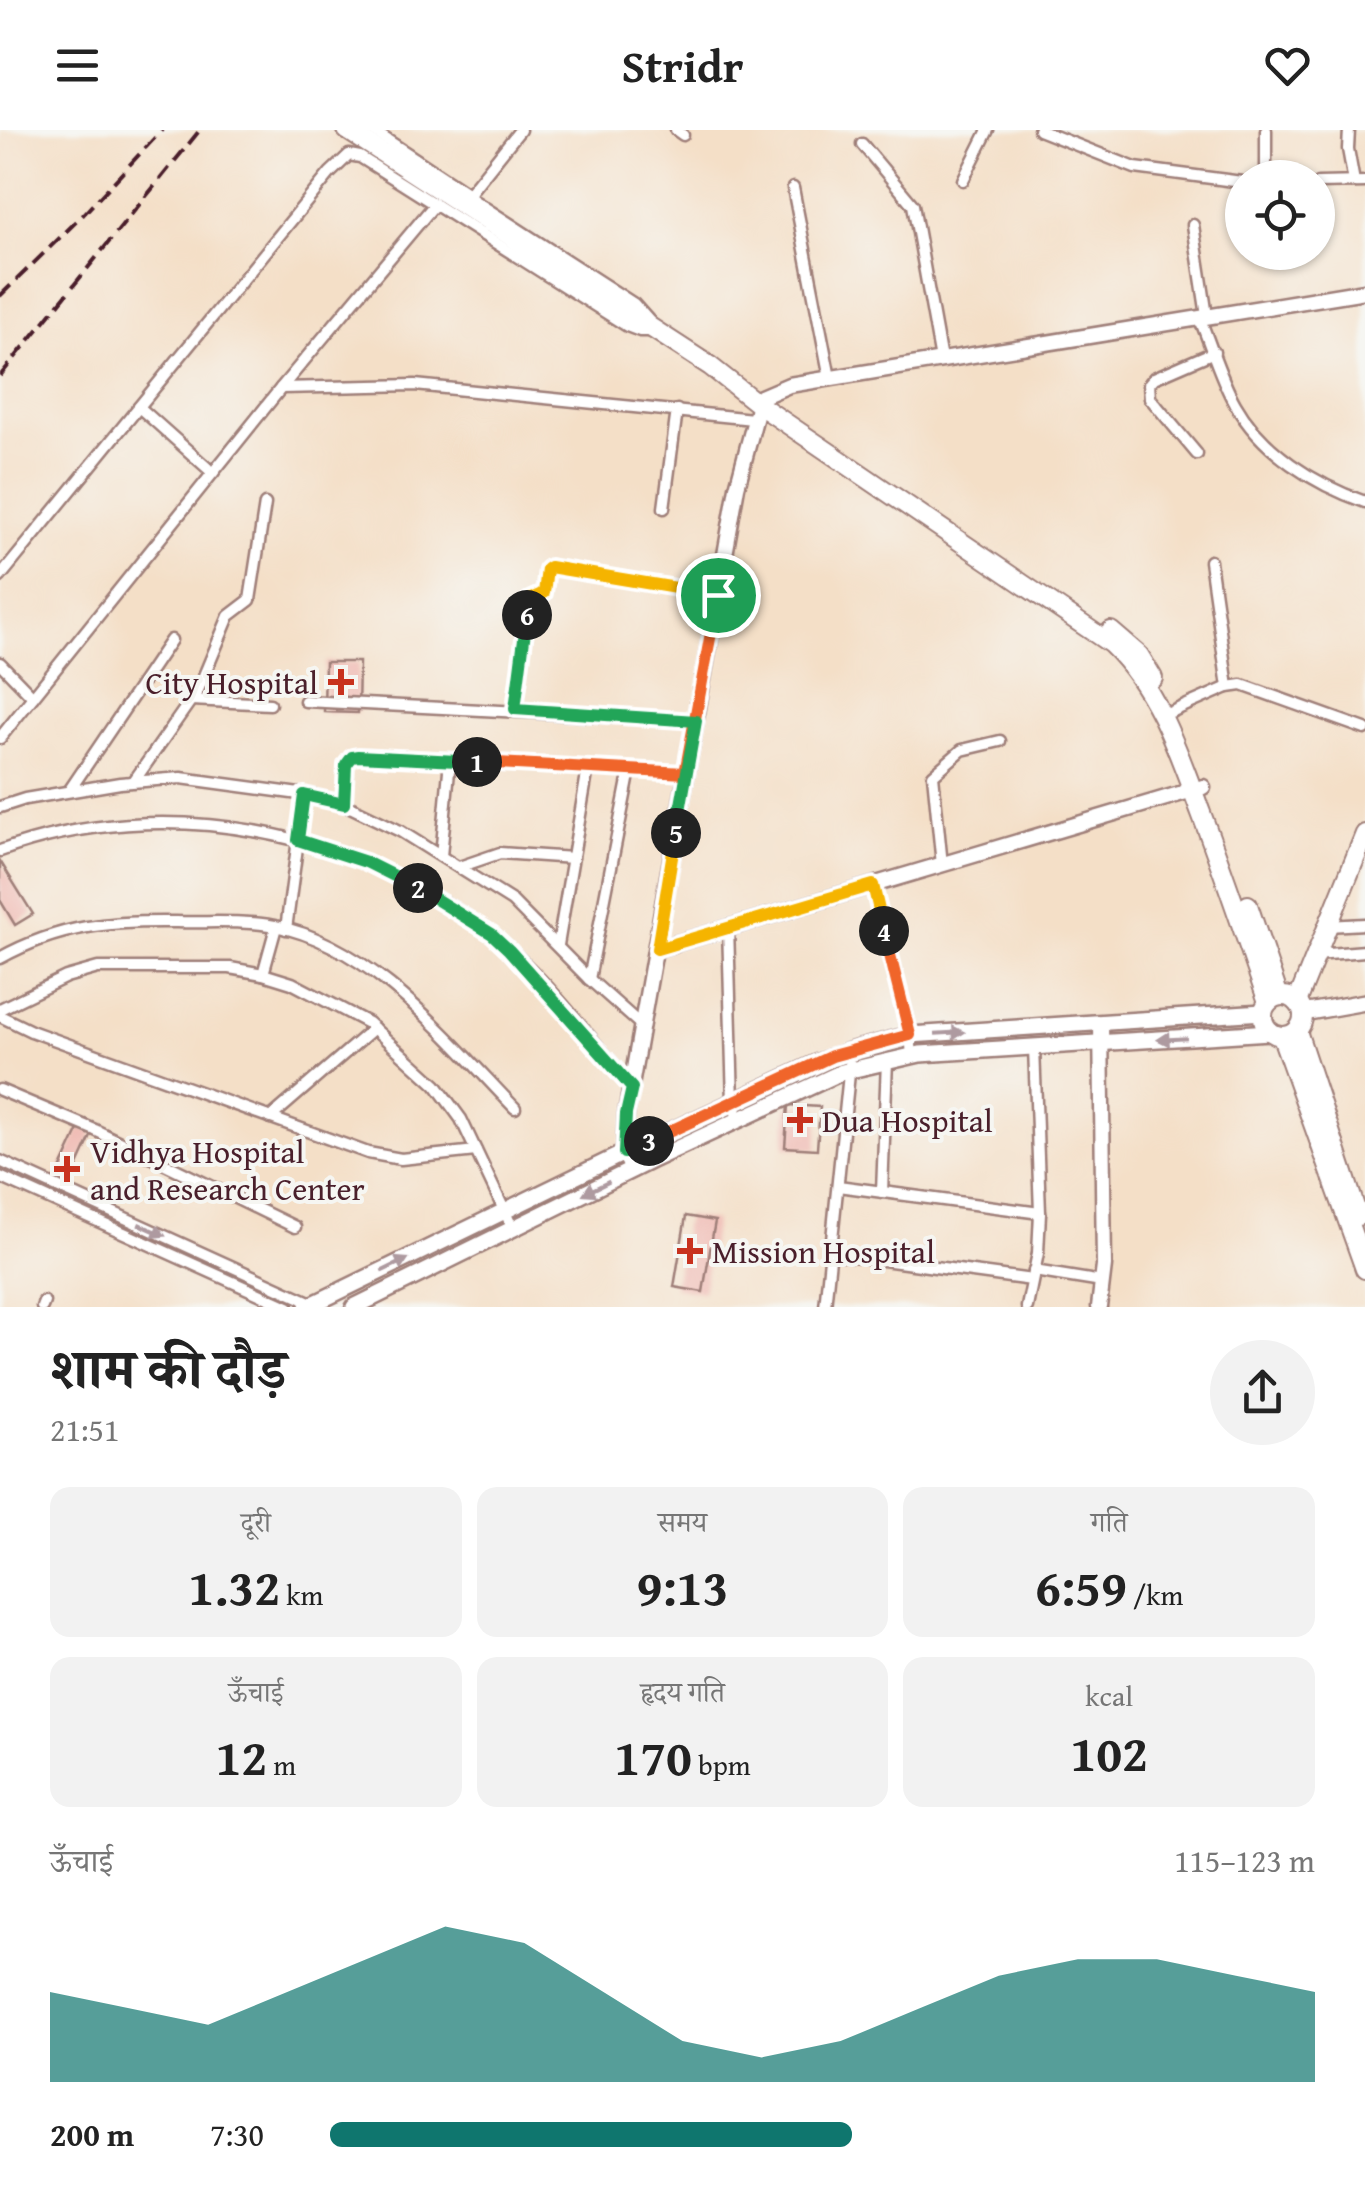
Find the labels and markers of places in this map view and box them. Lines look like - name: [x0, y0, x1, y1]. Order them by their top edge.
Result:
- pin: [676, 553, 761, 638]
- pin: 6: [502, 590, 552, 640]
- place label: City Hospital: [145, 659, 318, 706]
- marker: City Hospital: [328, 669, 354, 695]
- pin: 1: [452, 737, 502, 787]
- pin: 5: [651, 808, 701, 858]
- pin: 2: [393, 863, 443, 913]
- pin: 4: [859, 906, 909, 956]
- place label: Dua Hospital: [822, 1097, 993, 1144]
- marker: Dua Hospital: [787, 1107, 813, 1133]
- pin: 3: [624, 1116, 674, 1166]
- place label: Vidhya Hospital and Research Center: [90, 1128, 365, 1212]
- marker: Vidhya Hospital and Research Center: [54, 1156, 80, 1182]
- place label: Mission Hospital: [712, 1228, 935, 1275]
- marker: Mission Hospital: [677, 1238, 703, 1264]

